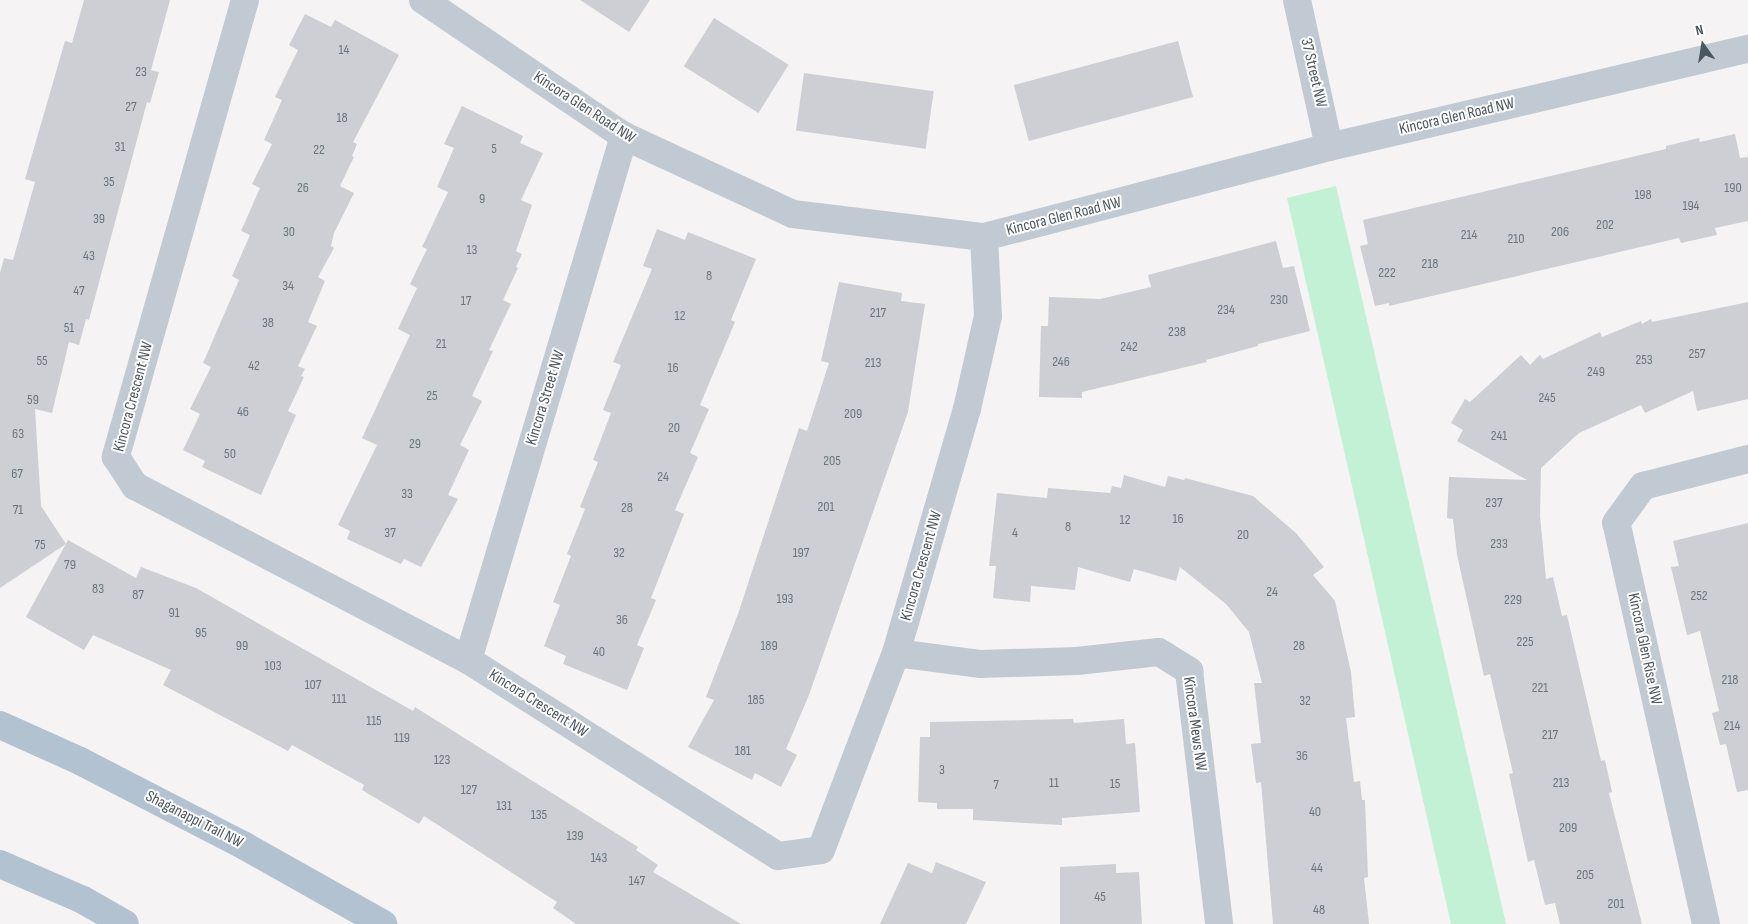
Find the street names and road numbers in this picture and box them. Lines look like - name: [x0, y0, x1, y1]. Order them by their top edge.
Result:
- street label: 37 Street NW: [1296, 36, 1330, 110]
- street label: Kincora Glen Road NW: [529, 68, 639, 148]
- street label: Kincora Glen Road NW: [1397, 94, 1517, 140]
- street label: Kincora Glen Road NW: [1005, 193, 1123, 241]
- street label: Kincora Crescent NW: [110, 340, 158, 454]
- street label: Kincora Street NW: [522, 348, 570, 448]
- street label: Kincora Crescent NW: [897, 509, 947, 623]
- street label: Kincora Glen Rise NW: [1623, 591, 1665, 707]
- street label: Kincora Crescent NW: [485, 666, 591, 742]
- street label: Kincora Mews NW: [1178, 676, 1210, 772]
- street label: Shaganappi Trail NW: [142, 787, 246, 853]

